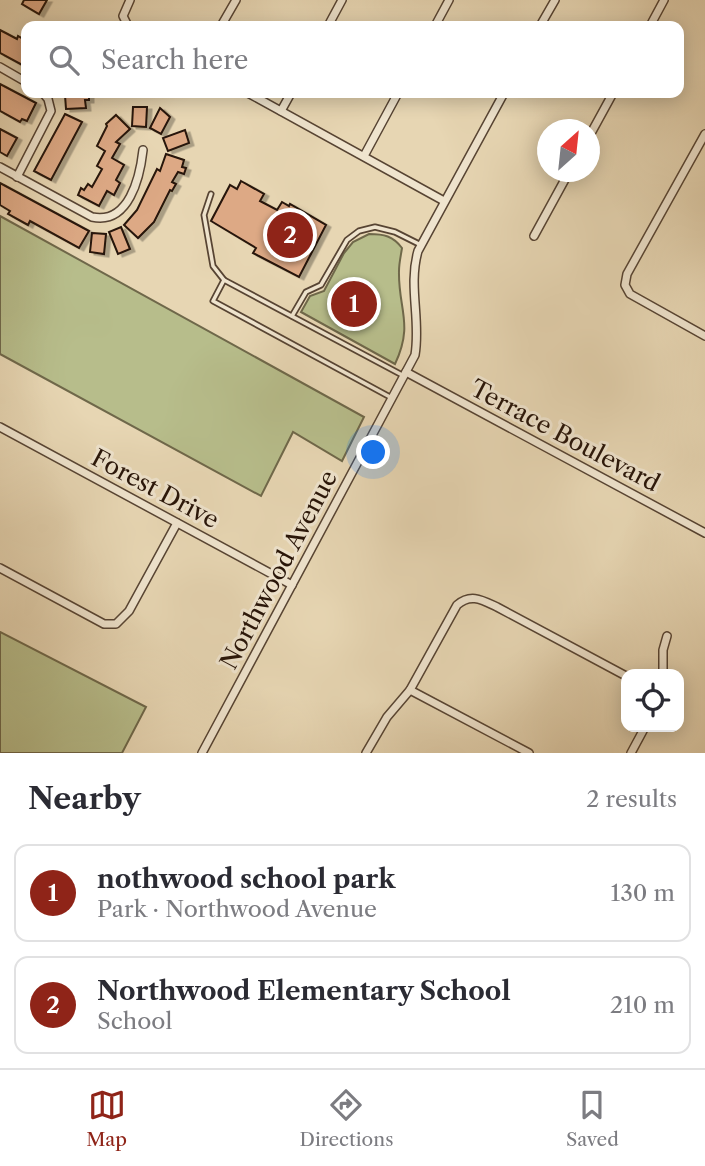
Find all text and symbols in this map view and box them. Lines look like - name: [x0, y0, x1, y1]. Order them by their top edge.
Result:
- search box: [21, 21, 684, 98]
- icon: search: [45, 41, 83, 79]
- text: Search here: [101, 44, 248, 76]
- north arrow: [537, 119, 600, 182]
- pin: 2: [267, 209, 313, 261]
- pin: 1: [331, 278, 377, 330]
- street label: Terrace Boulevard: [466, 373, 665, 498]
- your location: [356, 435, 390, 469]
- street label: Forest Drive: [87, 443, 224, 534]
- street label: Northwood Avenue: [214, 465, 343, 674]
- map controls: [621, 669, 684, 732]
- button: locate: [621, 669, 684, 732]
- text: Nearby: [28, 780, 141, 817]
- text: 2 results: [586, 785, 677, 813]
- text: nothwood school park: [97, 863, 395, 895]
- text: 1: [48, 879, 58, 907]
- text: 130 m: [611, 879, 675, 907]
- text: Park · Northwood Avenue: [97, 895, 377, 923]
- text: Northwood Elementary School: [97, 975, 511, 1007]
- text: 2: [46, 991, 60, 1019]
- text: 210 m: [610, 991, 675, 1019]
- text: School: [97, 1007, 172, 1035]
- tab: Map: [86, 1086, 127, 1151]
- tab: Directions: [300, 1086, 393, 1151]
- tab: Saved: [566, 1086, 619, 1151]

